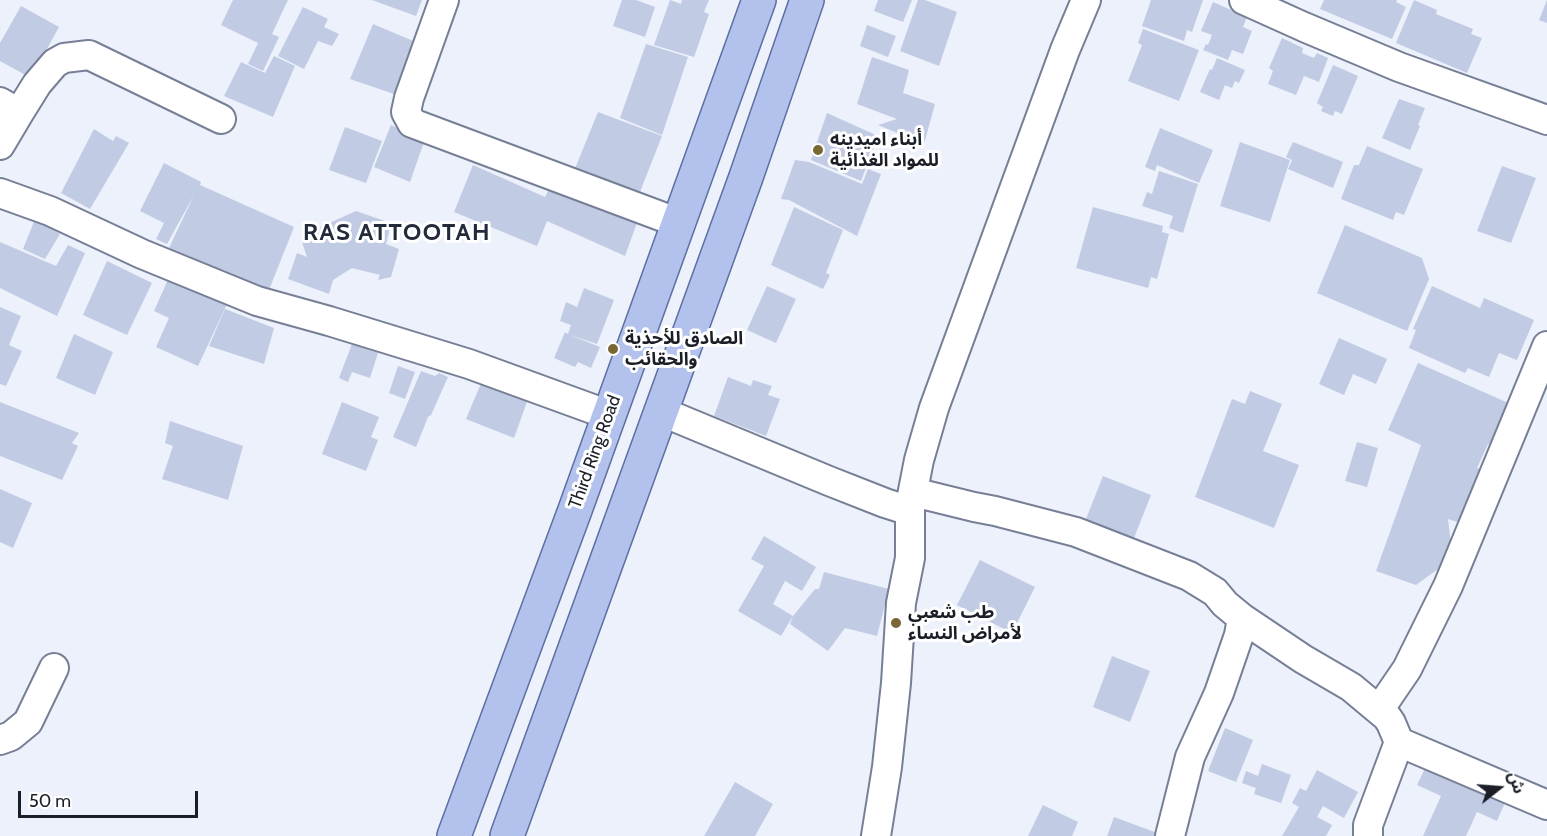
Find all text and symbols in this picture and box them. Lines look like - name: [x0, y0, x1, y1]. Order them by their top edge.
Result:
- place label: أبناء اميدينه للمواد الغذائية: [830, 129, 939, 172]
- marker: أبناء اميدينه للمواد الغذائية: [811, 143, 825, 157]
- district label: RAS ATTOOTAH: [303, 219, 491, 247]
- place label: الصادق للأحذية والحقائب: [625, 328, 743, 370]
- marker: الصادق للأحذية والحقائب: [606, 342, 620, 356]
- street label: Third Ring Road: [564, 392, 626, 512]
- place label: طب شعبي لأمراض النساء: [908, 602, 1022, 644]
- marker: طب شعبي لأمراض النساء: [889, 616, 903, 630]
- north arrow: [1469, 758, 1529, 818]
- text: ش: [1504, 769, 1529, 796]
- scale bar: [21, 779, 201, 817]
- text: 50 m: [29, 790, 71, 812]

